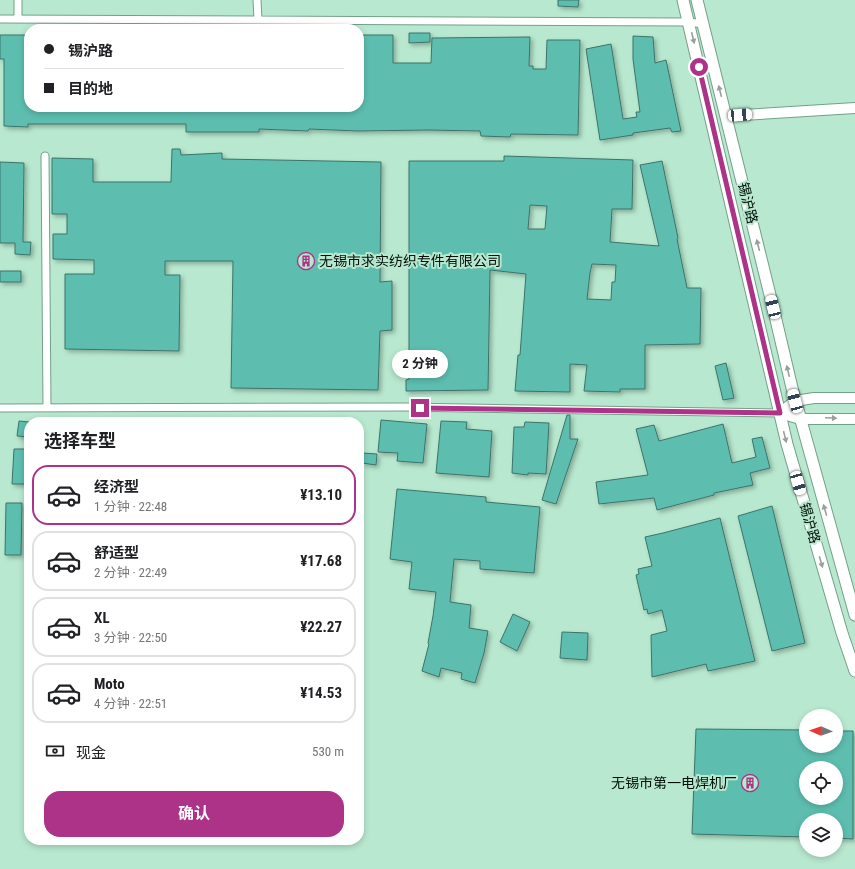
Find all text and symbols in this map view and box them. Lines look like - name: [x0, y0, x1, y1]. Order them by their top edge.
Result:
- one-way arrow: [690, 32, 696, 44]
- text: 锡沪路: [68, 42, 113, 60]
- route start: [690, 58, 708, 76]
- text: 目的地: [68, 80, 113, 98]
- one-way arrow: [717, 85, 723, 97]
- car: [728, 108, 752, 122]
- street label: 锡沪路: [735, 181, 761, 225]
- one-way arrow: [755, 238, 761, 250]
- building icon: 无锡市求实纺织专件有限公司: [296, 251, 316, 271]
- place label: 无锡市求实纺织专件有限公司: [319, 253, 501, 269]
- car: [764, 294, 782, 320]
- callout: 2 分钟: [392, 350, 448, 378]
- text: 2 分钟: [402, 356, 438, 371]
- one-way arrow: [784, 365, 790, 377]
- car: [786, 388, 804, 414]
- route end: [411, 399, 429, 417]
- one-way arrow: [825, 415, 837, 422]
- text: 选择车型: [44, 430, 116, 451]
- one-way arrow: [783, 431, 789, 443]
- car: [789, 470, 807, 496]
- icon: car: [46, 477, 82, 513]
- text: 经济型: [94, 478, 139, 496]
- text: ¥13.10: [300, 486, 342, 504]
- text: 1 分钟 · 22:48: [94, 499, 167, 514]
- street label: 锡沪路: [797, 501, 823, 545]
- one-way arrow: [822, 504, 828, 516]
- icon: car: [46, 543, 82, 579]
- text: 舒适型: [94, 544, 139, 562]
- text: ¥17.68: [300, 552, 342, 570]
- one-way arrow: [818, 557, 824, 569]
- text: 2 分钟 · 22:49: [94, 565, 167, 580]
- icon: car: [46, 609, 82, 645]
- text: XL: [94, 609, 110, 627]
- text: ¥22.27: [300, 618, 342, 636]
- text: 3 分钟 · 22:50: [94, 630, 167, 645]
- icon: car: [46, 675, 82, 711]
- text: Moto: [94, 675, 125, 693]
- text: ¥14.53: [300, 684, 342, 702]
- text: 4 分钟 · 22:51: [94, 696, 167, 711]
- north arrow: [799, 709, 843, 753]
- map controls: [799, 709, 843, 857]
- icon: cash: [44, 740, 66, 762]
- text: 现金: [76, 744, 106, 762]
- text: 530 m: [312, 744, 344, 759]
- button: locate: [799, 761, 843, 805]
- building icon: 无锡市第一电焊机厂: [740, 773, 760, 793]
- place label: 无锡市第一电焊机厂: [611, 775, 737, 791]
- button: 确认: [44, 791, 344, 837]
- button: layers: [799, 813, 843, 857]

